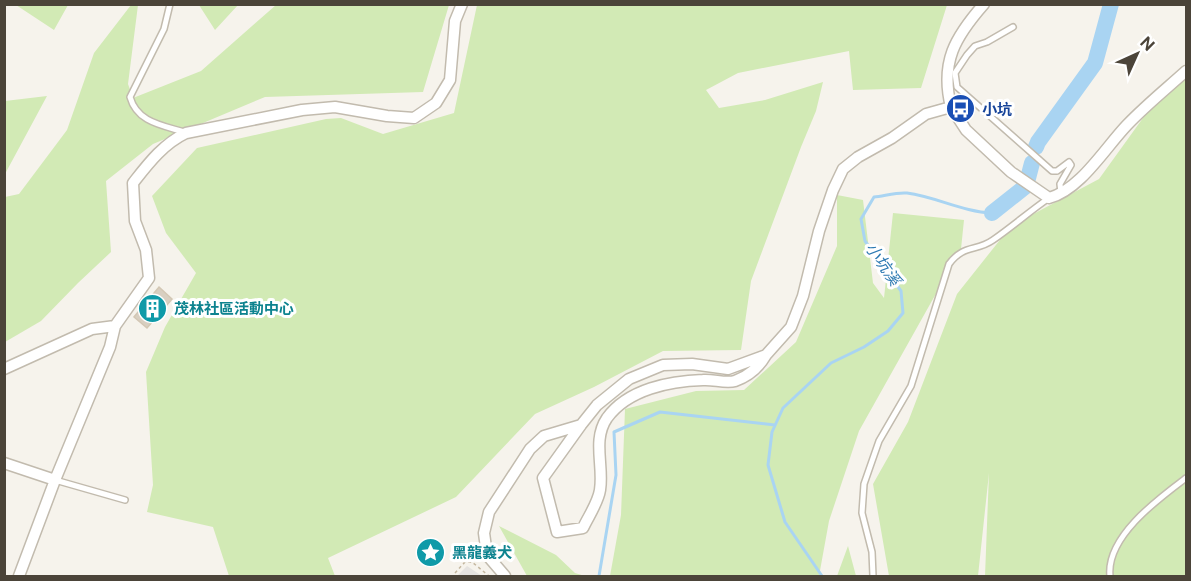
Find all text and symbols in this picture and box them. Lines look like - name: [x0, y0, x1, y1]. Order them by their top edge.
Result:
- north arrow: [1107, 24, 1167, 84]
- text: N: [1136, 33, 1158, 55]
- bus stop icon: 小坑: [945, 93, 977, 125]
- place label: 小坑: [982, 101, 1012, 118]
- water label: 小坑溪: [861, 239, 906, 291]
- building icon: 茂林社區活動中心: [137, 292, 169, 324]
- place label: 茂林社區活動中心: [174, 300, 294, 317]
- place icon: 黑龍義犬: [415, 536, 447, 568]
- place label: 黑龍義犬: [452, 544, 512, 561]

